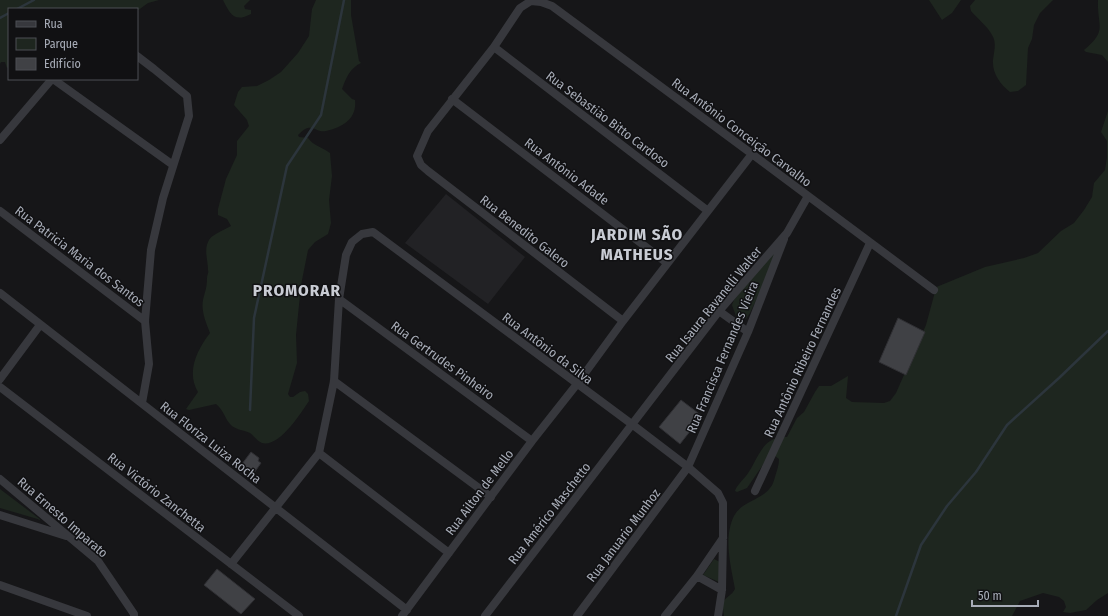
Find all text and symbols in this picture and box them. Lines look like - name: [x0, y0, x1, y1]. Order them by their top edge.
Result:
- legend: [8, 8, 138, 80]
- text: Rua: [44, 17, 63, 31]
- text: Parque: [44, 37, 78, 51]
- text: Edifício: [44, 57, 81, 71]
- street label: Rua Sebastião Bitto Cardoso: [543, 68, 672, 171]
- street label: Rua Antônio Conceição Carvalho: [669, 75, 815, 190]
- street label: Rua Antônio Adade: [522, 135, 612, 208]
- street label: Rua Benedito Galero: [477, 192, 572, 271]
- street label: Rua Patricia Maria dos Santos: [12, 203, 147, 310]
- district label: JARDIM SÃO MATHEUS: [590, 224, 683, 265]
- street label: Rua Isaura Ravanelli Walter: [662, 243, 765, 365]
- street label: Rua Francisca Fernandes Vieira: [684, 279, 761, 435]
- district label: PROMORAR: [253, 280, 341, 301]
- street label: Rua Antônio Ribeiro Fernandes: [761, 284, 844, 440]
- street label: Rua Antônio da Silva: [500, 310, 596, 387]
- street label: Rua Gertrudes Pinheiro: [388, 318, 497, 403]
- street label: Rua Floriza Luiza Rocha: [157, 398, 264, 486]
- street label: Rua Ailton de Mello: [442, 446, 517, 538]
- street label: Rua Victório Zanchetta: [105, 449, 209, 535]
- street label: Rua Américo Maschetto: [505, 459, 594, 567]
- street label: Rua Ernesto Imparato: [15, 474, 111, 561]
- street label: Rua Januario Munhoz: [584, 486, 663, 585]
- scale bar: [972, 582, 1038, 608]
- text: 50 m: [978, 589, 1002, 603]

